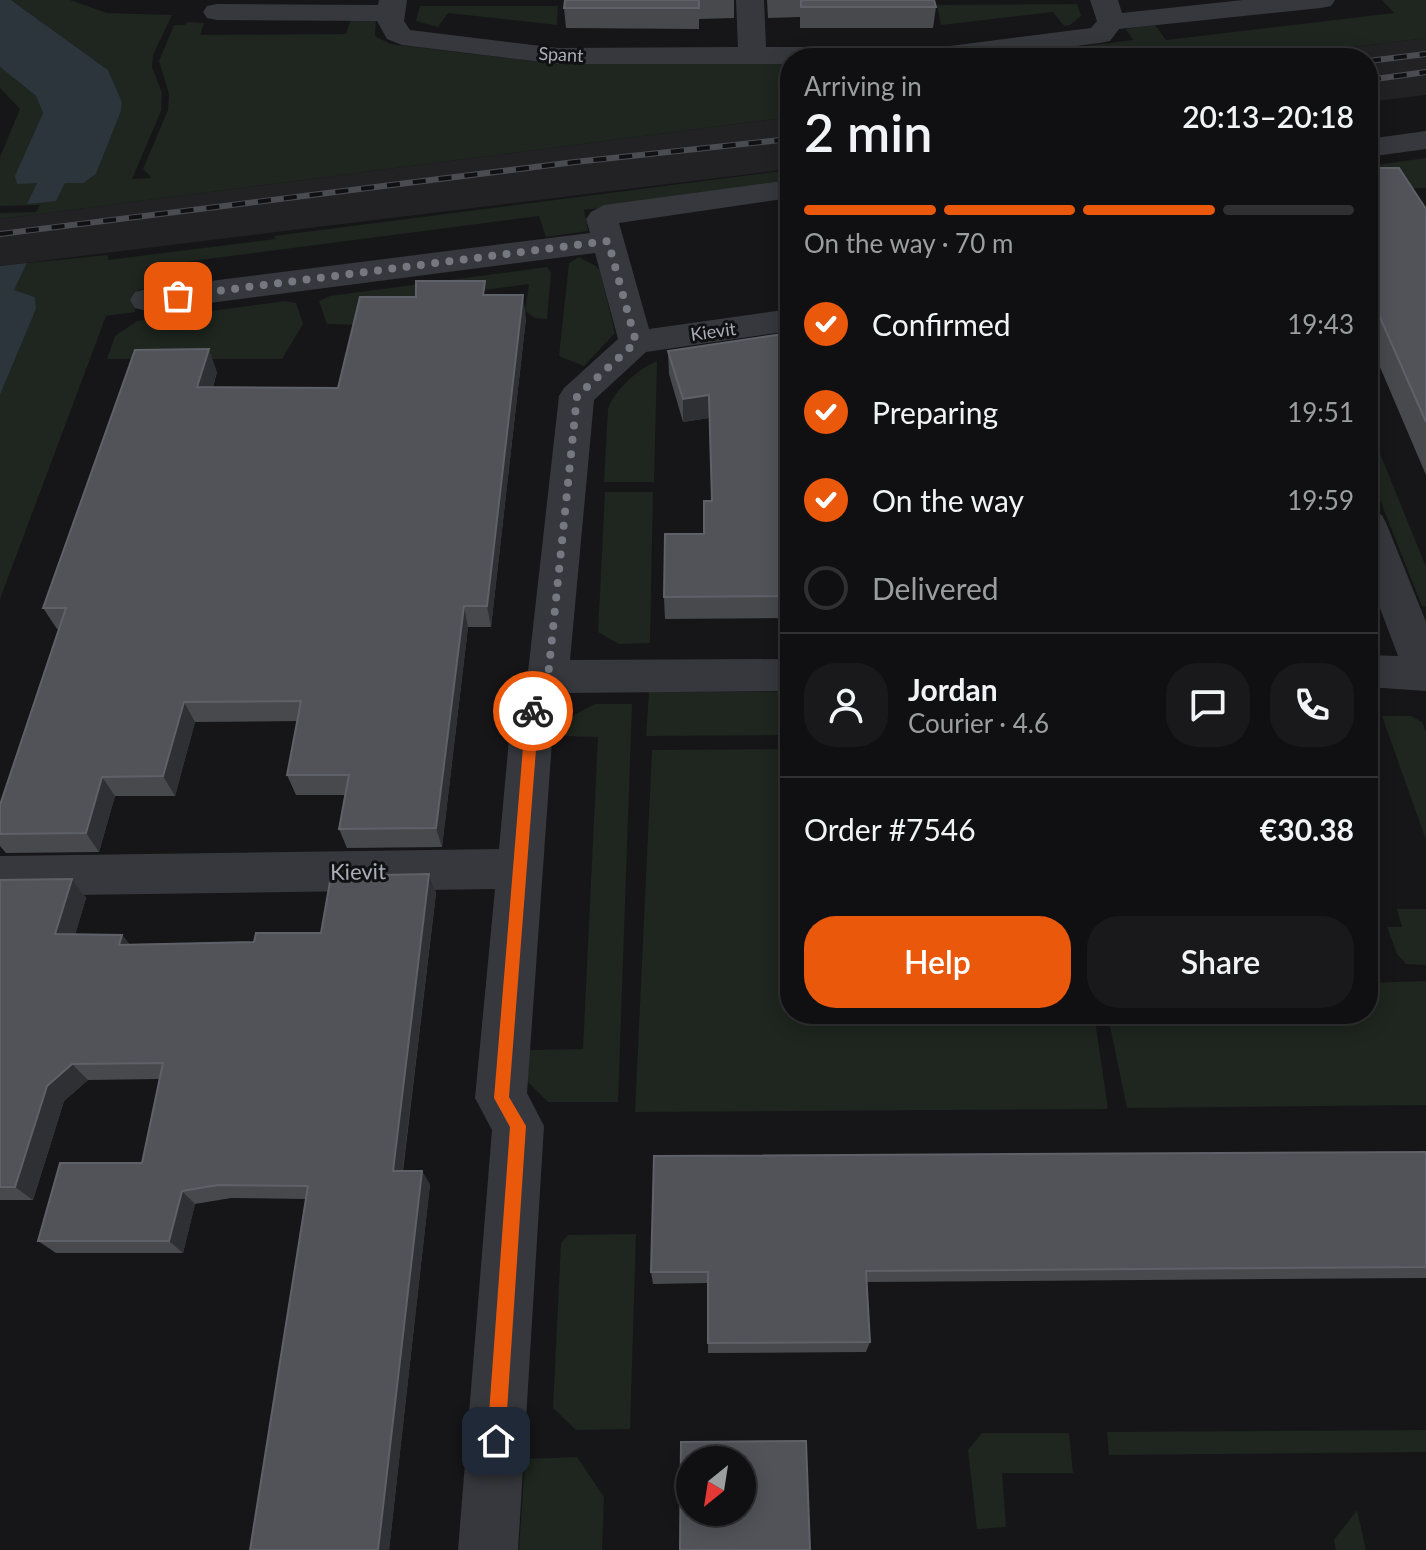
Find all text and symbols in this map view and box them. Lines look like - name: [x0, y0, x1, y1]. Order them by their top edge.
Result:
- street label: Spant: [538, 42, 585, 66]
- text: Arriving in: [804, 70, 922, 102]
- text: 20:13–20:18: [1182, 98, 1354, 134]
- text: 2 min: [804, 101, 932, 163]
- text: On the way · 70 m: [804, 227, 1013, 259]
- pin: [144, 262, 212, 330]
- icon: bag: [156, 274, 200, 318]
- icon: check: [804, 302, 848, 346]
- text: Confirmed: [872, 306, 1011, 342]
- text: 19:43: [1287, 308, 1354, 340]
- street label: Kievit: [689, 317, 738, 345]
- icon: check: [804, 390, 848, 434]
- text: Preparing: [872, 394, 998, 430]
- text: 19:51: [1287, 396, 1354, 428]
- icon: check: [804, 478, 848, 522]
- text: On the way: [872, 482, 1024, 518]
- text: 19:59: [1287, 484, 1354, 516]
- text: Delivered: [872, 570, 999, 606]
- button: person: [804, 663, 888, 747]
- button: chat: [1166, 663, 1250, 747]
- button: phone: [1270, 663, 1354, 747]
- courier: [493, 671, 573, 751]
- text: Jordan: [908, 671, 998, 707]
- icon: bike: [511, 689, 555, 733]
- text: Courier · 4.6: [908, 707, 1049, 739]
- text: Order #7546: [804, 811, 976, 847]
- text: €30.38: [1260, 811, 1354, 847]
- street label: Kievit: [330, 857, 386, 885]
- button: Help: [804, 916, 1071, 1008]
- button: Share: [1087, 916, 1354, 1008]
- pin: [462, 1407, 530, 1475]
- icon: home: [474, 1419, 518, 1463]
- north arrow: [676, 1446, 756, 1526]
- map controls: [676, 1446, 756, 1526]

